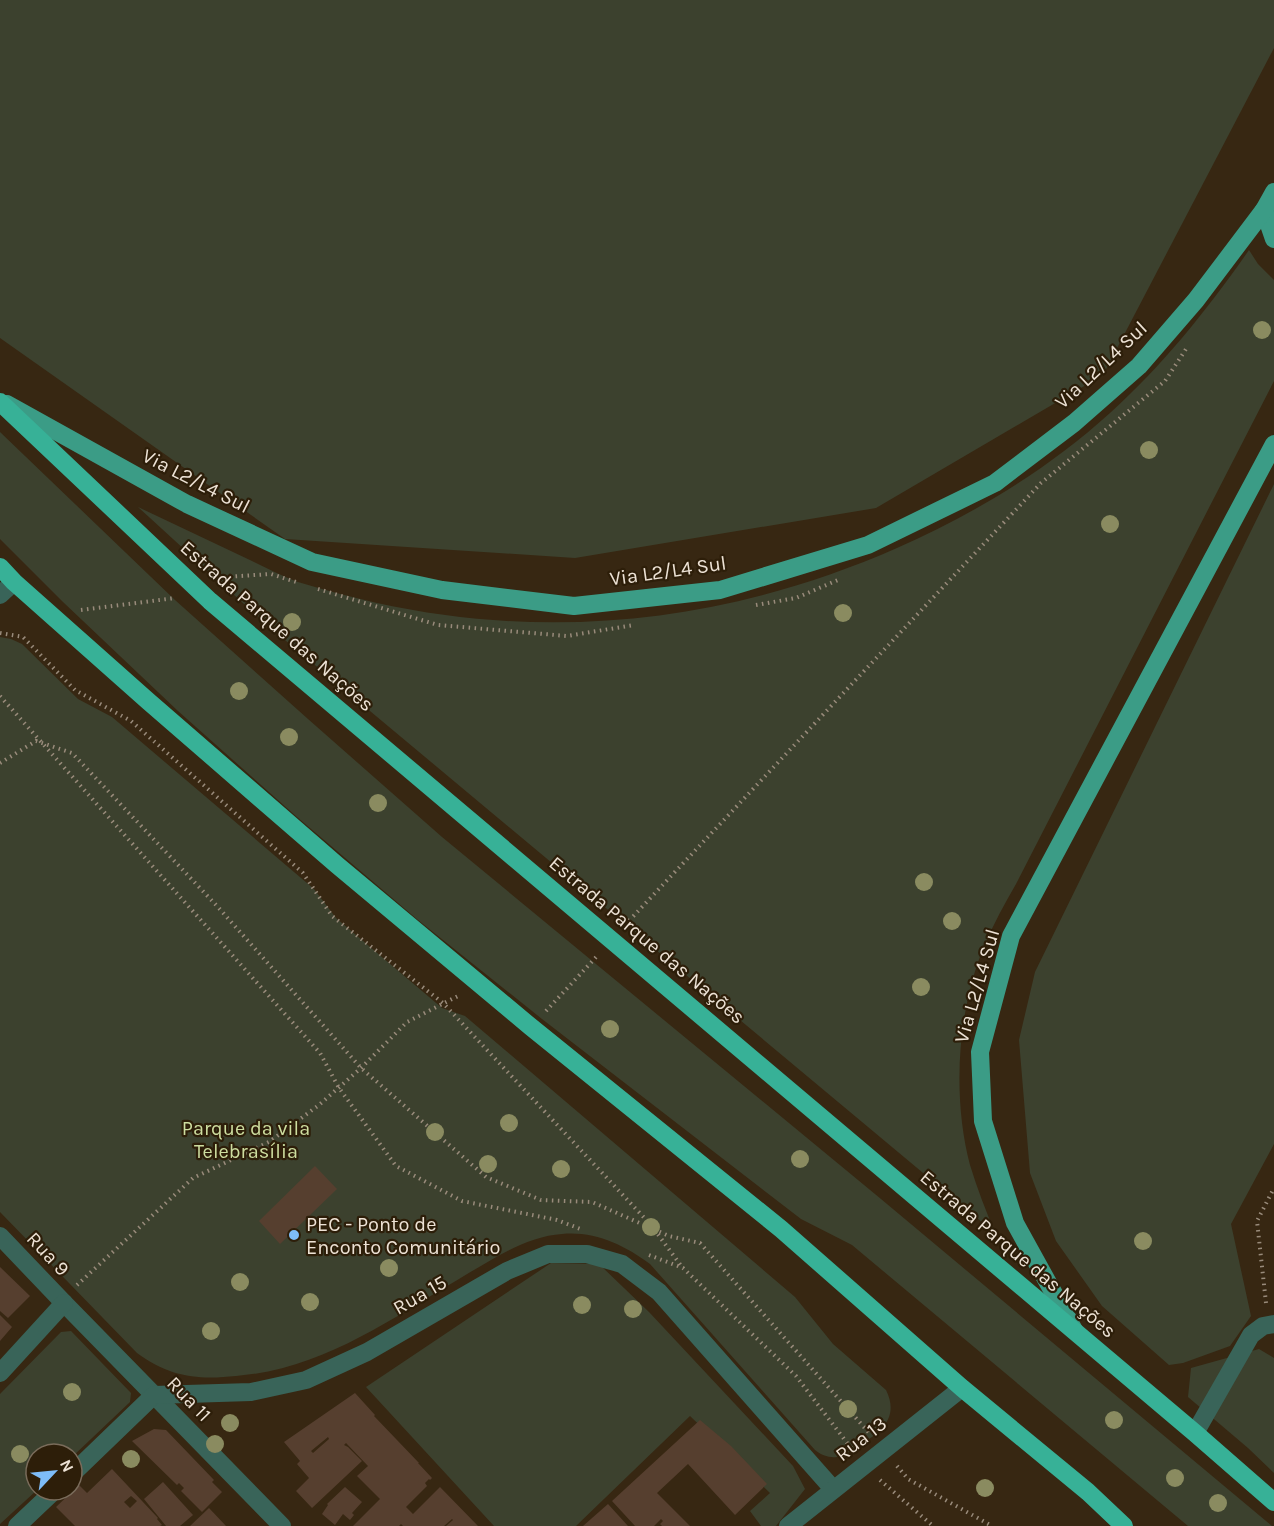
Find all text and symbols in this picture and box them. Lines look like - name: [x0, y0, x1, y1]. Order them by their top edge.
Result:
- street label: Via L2/L4 Sul: [1050, 316, 1152, 414]
- street label: Via L2/L4 Sul: [138, 444, 254, 518]
- street label: Estrada Parque das Nações: [176, 536, 378, 716]
- street label: Via L2/L4 Sul: [608, 551, 728, 591]
- street label: Estrada Parque das Nações: [545, 851, 749, 1029]
- street label: Via L2/L4 Sul: [950, 926, 1004, 1046]
- park label: Parque da vila Telebrasília: [182, 1117, 310, 1163]
- street label: Estrada Parque das Nações: [916, 1165, 1120, 1343]
- place label: PEC - Ponto de Enconto Comunitário: [306, 1213, 501, 1259]
- street label: Rua 9: [22, 1227, 74, 1281]
- marker: PEC - Ponto de Enconto Comunitário: [287, 1228, 301, 1242]
- street label: Rua 15: [389, 1271, 451, 1319]
- street label: Rua 11: [162, 1372, 216, 1426]
- street label: Rua 13: [831, 1412, 891, 1466]
- north arrow: [24, 1442, 84, 1502]
- text: N: [56, 1456, 78, 1475]

